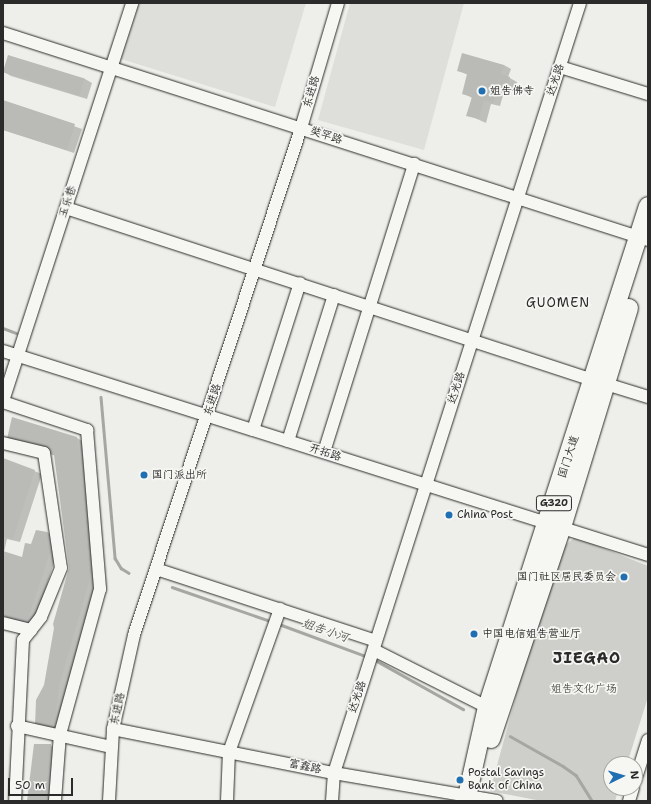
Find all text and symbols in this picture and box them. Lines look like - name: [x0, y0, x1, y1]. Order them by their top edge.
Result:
- street label: 达光路: [545, 62, 567, 98]
- street label: 东进路: [301, 74, 323, 110]
- place label: 姐告佛寺: [490, 84, 534, 98]
- marker: 姐告佛寺: [477, 86, 487, 96]
- street label: 奘罕路: [308, 125, 344, 147]
- street label: 玉乐巷: [57, 184, 79, 220]
- district label: GUOMEN: [526, 295, 590, 311]
- street label: 达光路: [446, 370, 468, 406]
- street label: 东进路: [202, 382, 224, 418]
- street label: 国门大道: [556, 434, 582, 480]
- street label: 开拓路: [307, 442, 343, 464]
- place label: 国门派出所: [152, 468, 207, 482]
- marker: 国门派出所: [139, 470, 149, 480]
- road number: G320: [535, 495, 573, 511]
- place label: China Post: [457, 508, 513, 522]
- marker: China Post: [444, 510, 454, 520]
- place label: 国门社区居民委员会: [517, 570, 616, 584]
- marker: 国门社区居民委员会: [619, 572, 629, 582]
- water label: 姐告小河: [300, 616, 350, 646]
- place label: 中国电信姐告营业厅: [482, 627, 581, 641]
- marker: 中国电信姐告营业厅: [469, 629, 479, 639]
- district label: JIEGAO: [553, 650, 621, 668]
- street label: 达光路: [347, 679, 369, 715]
- park label: 姐告文化广场: [551, 682, 617, 696]
- street label: 东进路: [108, 691, 128, 727]
- north arrow: [603, 756, 643, 796]
- street label: 富鑫路: [287, 757, 323, 777]
- place label: Postal Savings Bank of China: [468, 767, 544, 793]
- scale bar: [10, 770, 75, 796]
- text: N: [627, 770, 642, 780]
- marker: Postal Savings Bank of China: [455, 775, 465, 785]
- text: 50 m: [15, 777, 45, 793]

